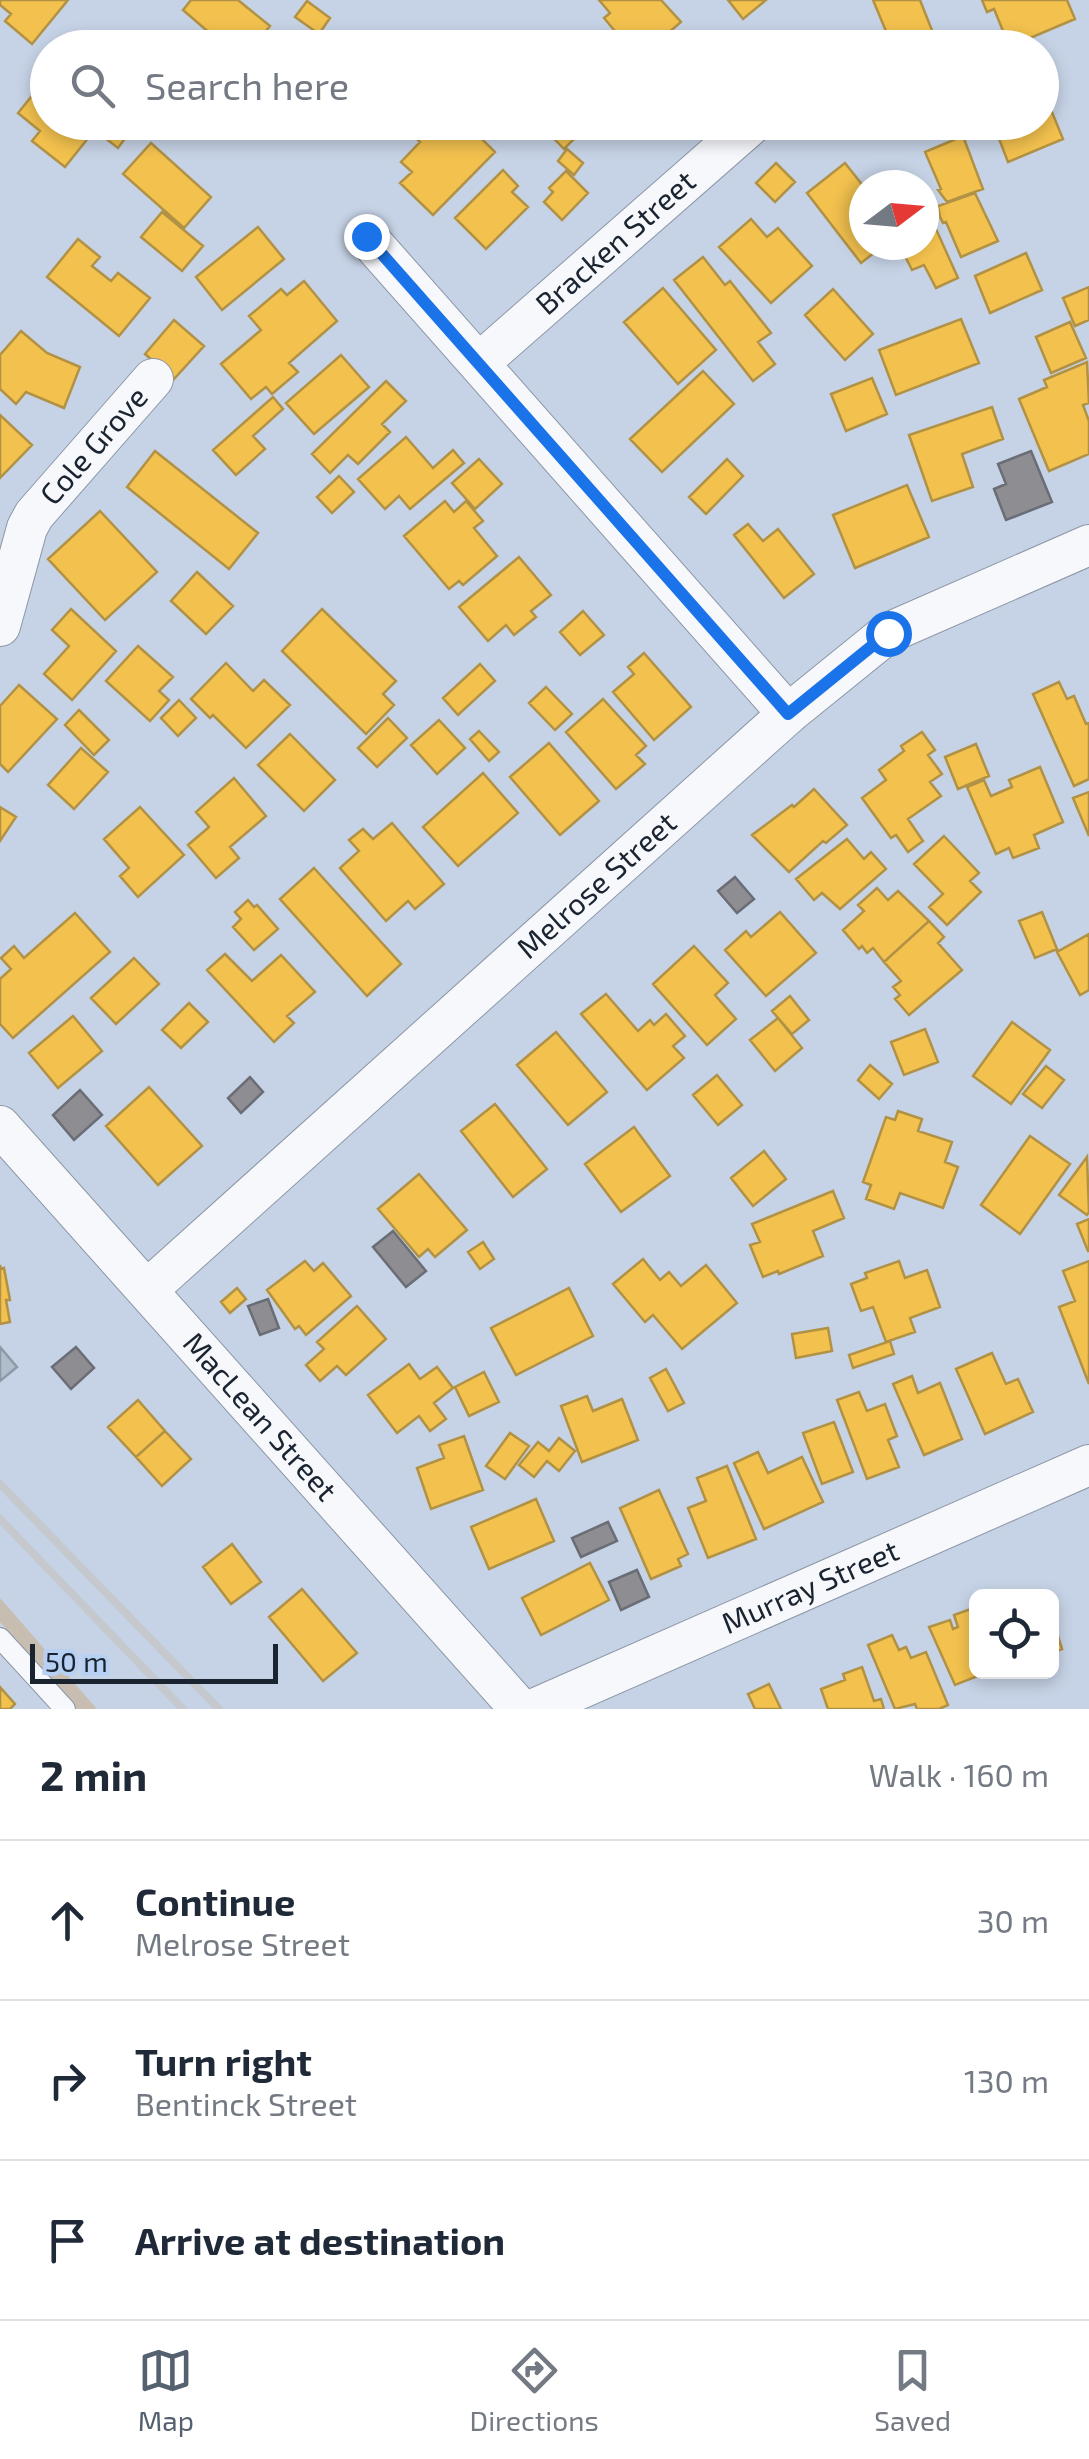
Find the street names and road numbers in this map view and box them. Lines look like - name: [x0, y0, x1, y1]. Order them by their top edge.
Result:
- street label: Bracken Street: [527, 162, 702, 321]
- street label: Cole Grove: [31, 378, 154, 511]
- street label: Melrose Street: [509, 803, 683, 965]
- street label: MacLean Street: [177, 1324, 345, 1507]
- street label: Murray Street: [716, 1531, 904, 1640]

